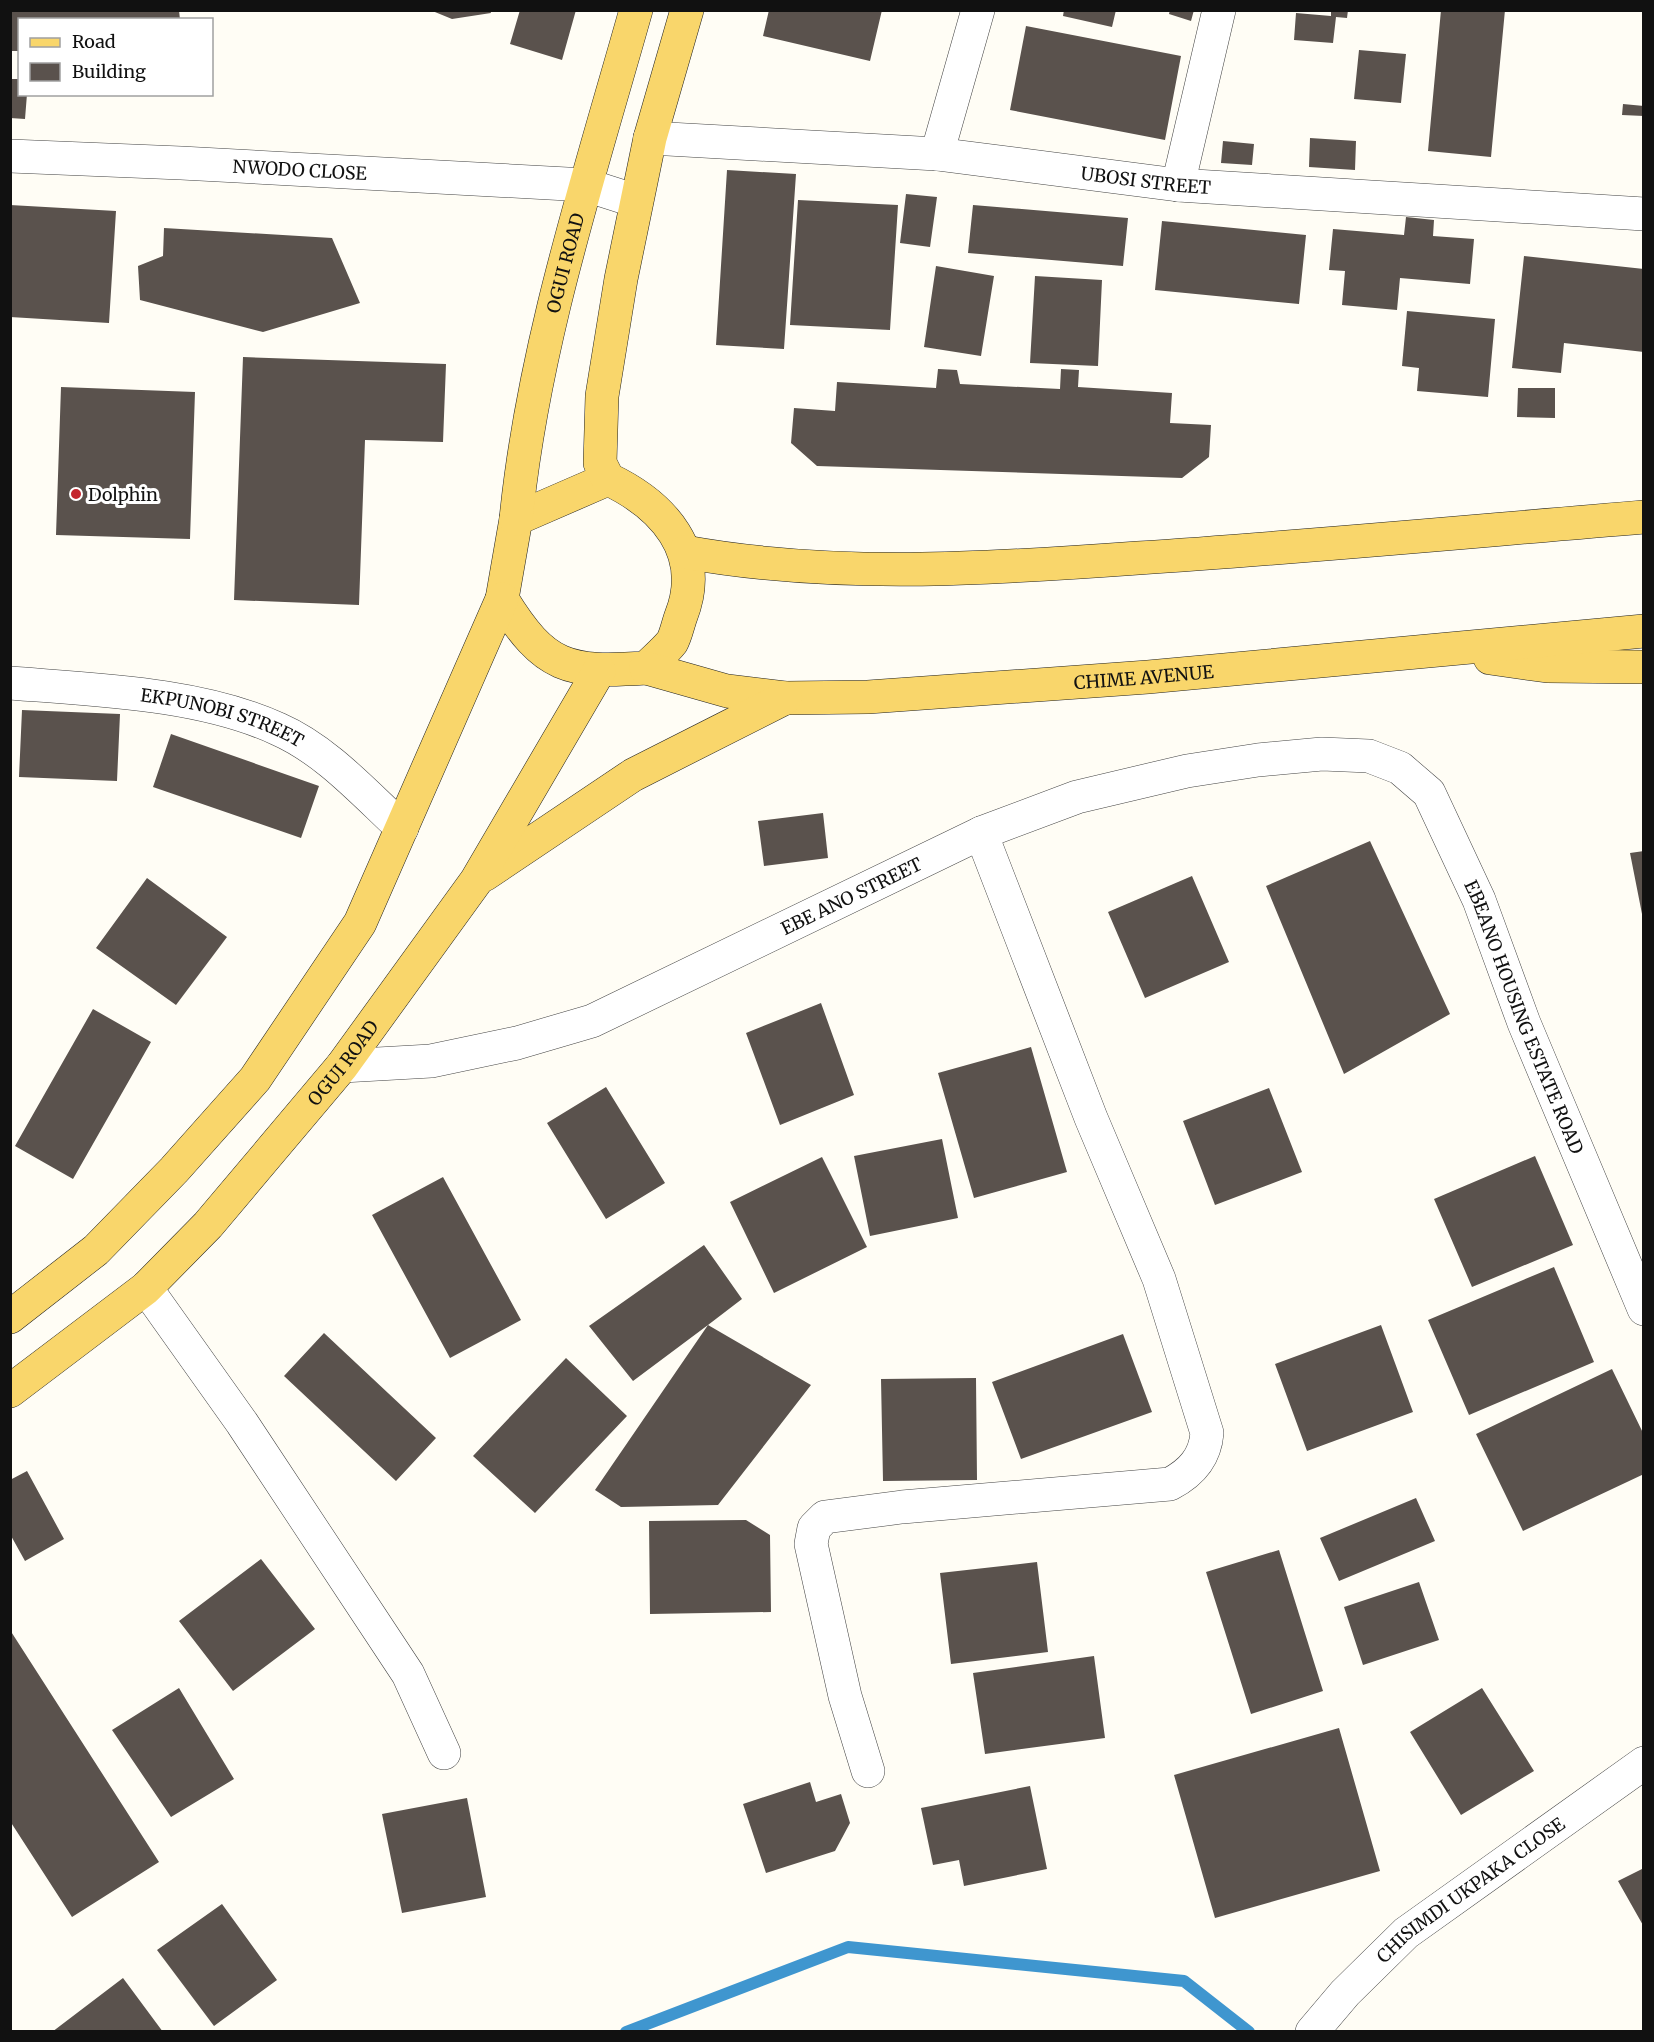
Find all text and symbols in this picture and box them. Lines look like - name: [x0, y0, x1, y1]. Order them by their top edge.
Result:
- legend: [18, 18, 213, 96]
- text: Road: [72, 30, 116, 53]
- text: Building: [72, 60, 146, 83]
- street label: NWODO CLOSE: [232, 154, 368, 185]
- street label: UBOSI STREET: [1079, 161, 1212, 199]
- street label: OGUI ROAD: [541, 210, 589, 315]
- place label: Dolphin: [88, 483, 158, 506]
- marker: Dolphin: [69, 487, 83, 501]
- street label: CHIME AVENUE: [1073, 659, 1215, 694]
- street label: EKPUNOBI STREET: [139, 683, 309, 752]
- street label: EBE ANO STREET: [777, 852, 926, 940]
- street label: EBEANO HOUSING ESTATE ROAD: [1460, 876, 1589, 1157]
- street label: OGUI ROAD: [302, 1015, 383, 1110]
- street label: CHISIMDI UKPAKA CLOSE: [1371, 1812, 1569, 1967]

